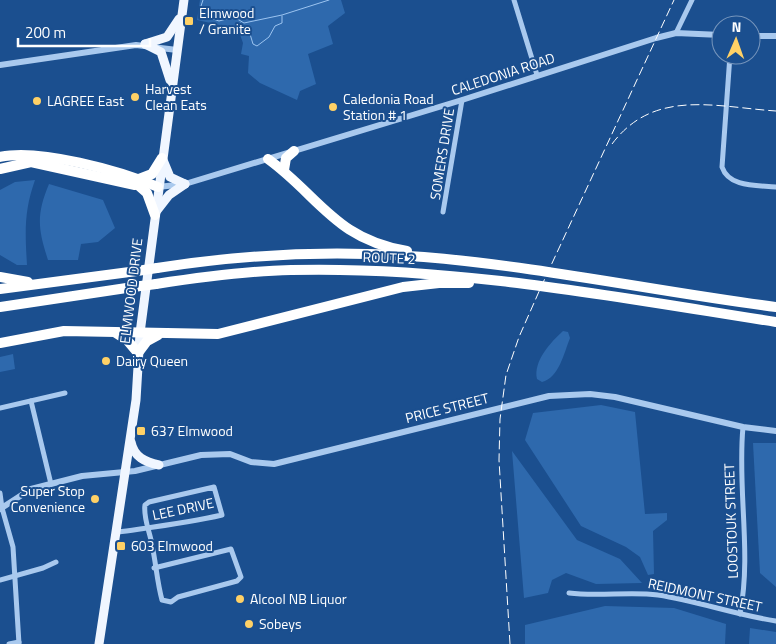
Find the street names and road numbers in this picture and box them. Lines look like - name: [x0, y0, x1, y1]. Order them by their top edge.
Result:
- street label: CALEDONIA ROAD: [448, 47, 557, 100]
- street label: SOMERS DRIVE: [424, 106, 459, 201]
- street label: ELMWOOD DRIVE: [114, 237, 147, 345]
- street label: ROUTE 2: [362, 246, 416, 269]
- street label: PRICE STREET: [403, 387, 491, 428]
- street label: LOOSTOUK STREET: [718, 462, 743, 579]
- street label: LEE DRIVE: [150, 492, 216, 525]
- street label: REIDMONT STREET: [646, 572, 765, 617]

